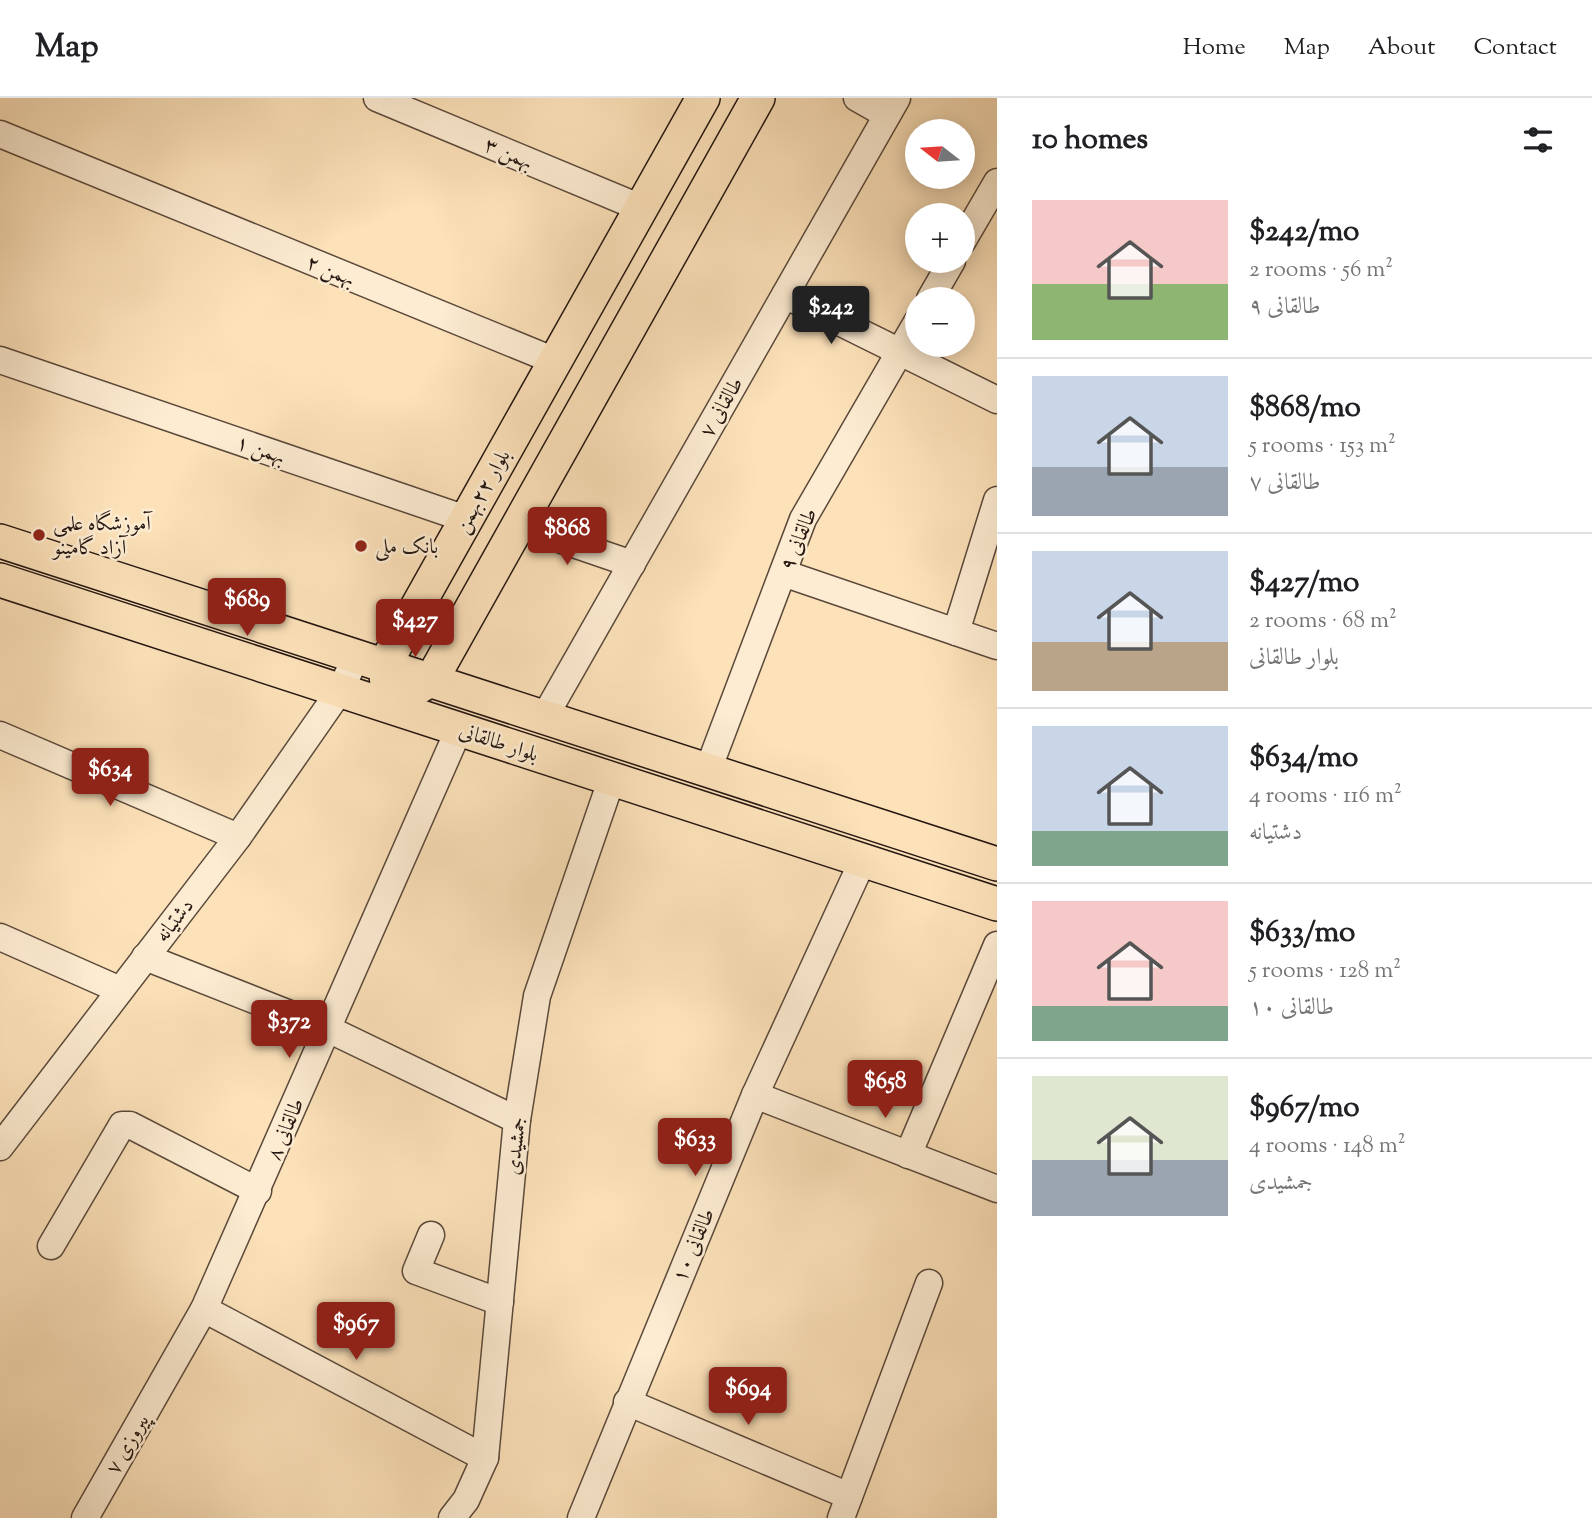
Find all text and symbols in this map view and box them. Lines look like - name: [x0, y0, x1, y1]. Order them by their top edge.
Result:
- text: Map: [35, 24, 99, 72]
- text: Home: [1183, 31, 1246, 65]
- text: Map: [1284, 31, 1330, 65]
- text: About: [1368, 31, 1435, 65]
- text: Contact: [1473, 31, 1557, 65]
- north arrow: [905, 119, 975, 189]
- map controls: [905, 119, 975, 357]
- text: 10 homes: [1032, 119, 1148, 162]
- icon: filters: [1519, 121, 1557, 159]
- street label: بهمن ۳: [479, 131, 537, 179]
- button: +: [905, 203, 975, 273]
- text: $242/mo: [1249, 211, 1360, 254]
- icon: home: [1088, 228, 1172, 312]
- street label: بهمن ۲: [301, 248, 359, 295]
- text: 2 rooms · 56 m²: [1249, 254, 1393, 287]
- pin: $242: [790, 286, 872, 346]
- button: −: [905, 287, 975, 357]
- text: طالقانی ۹: [1249, 291, 1321, 324]
- text: $242: [808, 292, 854, 325]
- street label: طالقانی ۷: [693, 372, 752, 444]
- text: $868/mo: [1249, 387, 1361, 430]
- icon: home: [1088, 404, 1172, 488]
- street label: بهمن ۱: [232, 428, 289, 473]
- text: 5 rooms · 153 m²: [1249, 430, 1396, 463]
- street label: بلوار ۲۲بهمن: [448, 445, 519, 539]
- text: طالقانی ۷: [1249, 467, 1321, 500]
- street label: طالقانی ۹: [773, 504, 826, 576]
- pin: $868: [526, 508, 608, 567]
- place label: آموزشگاه علمی آزاد گامینو: [51, 510, 153, 564]
- text: $868: [544, 513, 590, 546]
- marker: آموزشگاه علمی آزاد گامینو: [31, 527, 47, 543]
- place label: بانک ملی: [375, 533, 438, 563]
- marker: بانک ملی: [353, 538, 369, 554]
- text: $427/mo: [1249, 562, 1359, 605]
- pin: $689: [206, 578, 288, 638]
- icon: home: [1088, 579, 1172, 663]
- text: $689: [224, 584, 270, 617]
- pin: $427: [374, 600, 456, 659]
- text: $427: [392, 605, 438, 638]
- text: 2 rooms · 68 m²: [1249, 605, 1397, 638]
- text: بلوار طالقانی: [1249, 642, 1339, 675]
- street label: بلوار طالقانی: [455, 717, 542, 771]
- text: $634/mo: [1249, 737, 1358, 780]
- pin: $634: [69, 748, 151, 808]
- text: $634: [88, 754, 132, 787]
- icon: home: [1088, 754, 1172, 838]
- text: 4 rooms · 116 m²: [1249, 780, 1402, 813]
- text: دشتیانه: [1249, 817, 1302, 850]
- street label: دشتیانه: [149, 893, 202, 950]
- text: $633/mo: [1249, 912, 1355, 955]
- icon: home: [1088, 929, 1172, 1013]
- text: 5 rooms · 128 m²: [1249, 955, 1401, 988]
- text: طالقانی ۱۰: [1249, 992, 1334, 1025]
- pin: $372: [248, 1000, 330, 1060]
- text: $372: [267, 1006, 311, 1039]
- pin: $658: [844, 1060, 926, 1120]
- text: $658: [863, 1066, 907, 1099]
- text: $967/mo: [1249, 1087, 1360, 1130]
- street label: طالقانی ۸: [260, 1094, 313, 1166]
- icon: home: [1088, 1104, 1172, 1188]
- street label: جمشیدی: [499, 1116, 535, 1177]
- pin: $633: [654, 1118, 736, 1178]
- text: $633: [674, 1124, 716, 1157]
- text: 4 rooms · 148 m²: [1249, 1130, 1406, 1163]
- text: جمشیدی: [1249, 1167, 1313, 1200]
- street label: طالقانی ۱۰: [666, 1204, 724, 1287]
- pin: $967: [315, 1302, 397, 1362]
- text: $967: [333, 1308, 379, 1341]
- pin: $694: [707, 1368, 789, 1427]
- text: $694: [725, 1373, 771, 1406]
- street label: پیروزی ۷: [99, 1408, 159, 1481]

